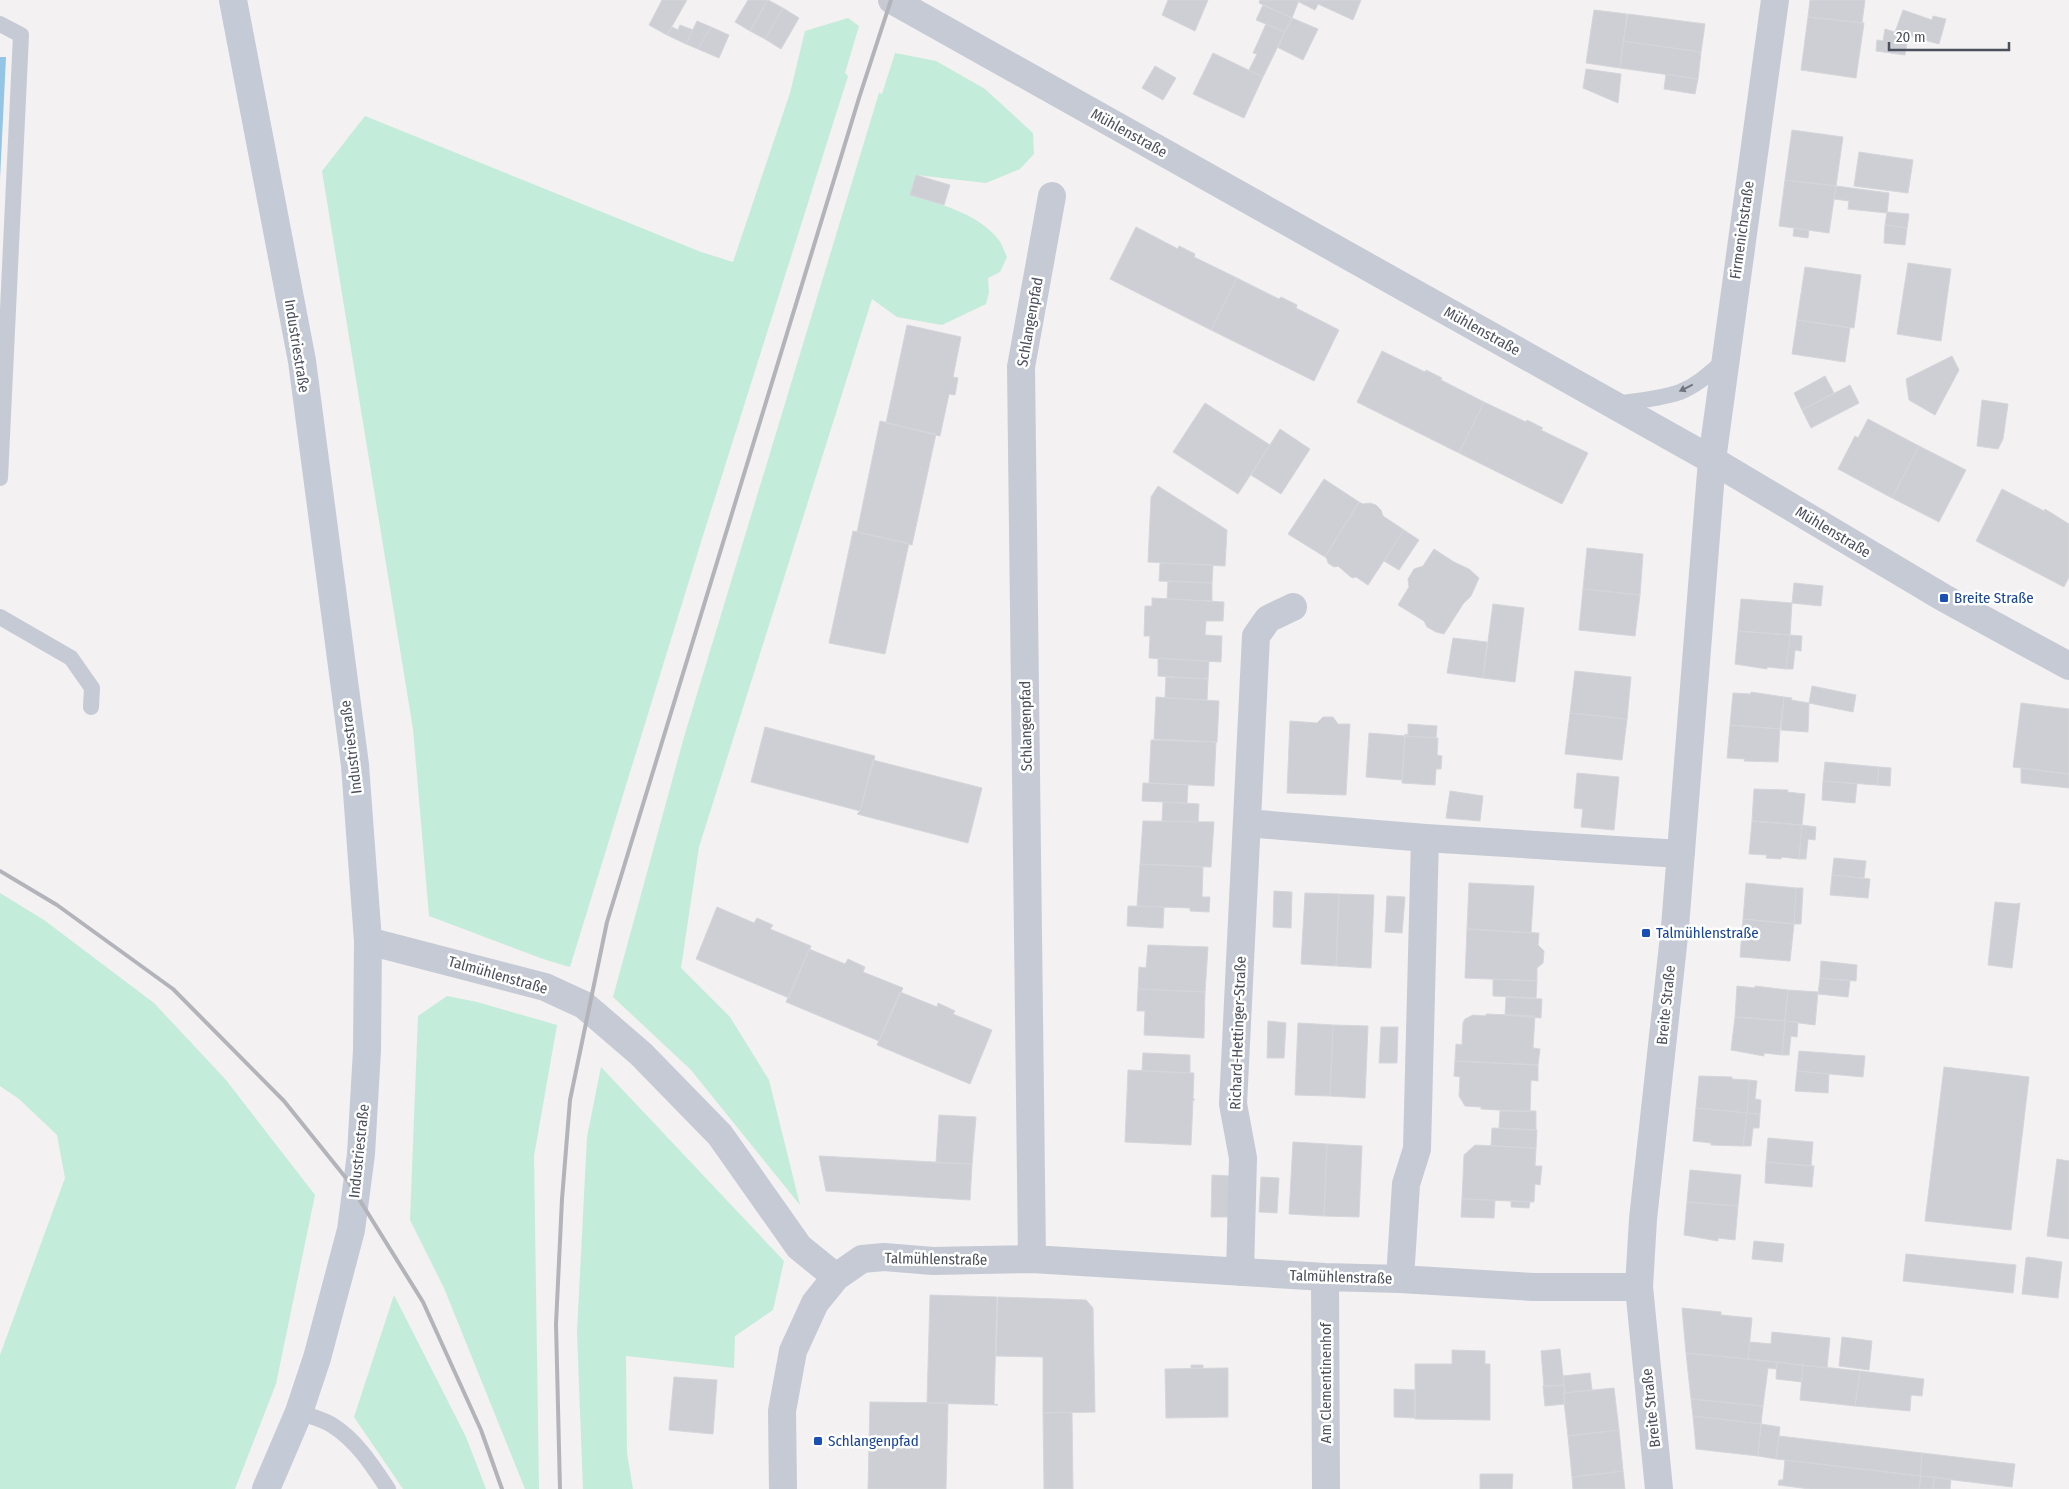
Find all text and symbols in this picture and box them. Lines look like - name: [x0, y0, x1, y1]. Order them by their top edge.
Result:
- scale bar: [1889, 20, 2009, 52]
- text: 20 m: [1896, 28, 1926, 46]
- street label: Mühlenstraße: [1088, 105, 1170, 161]
- street label: Firmenichstraße: [1726, 180, 1758, 280]
- street label: Schlangenpfad: [1013, 276, 1047, 368]
- street label: Industriestraße: [281, 298, 313, 394]
- street label: Mühlenstraße: [1441, 303, 1523, 359]
- one-way arrow: [1679, 384, 1693, 392]
- street label: Mühlenstraße: [1792, 503, 1874, 561]
- place label: Breite Straße: [1954, 589, 2034, 607]
- marker: Breite Straße: [1938, 592, 1950, 604]
- street label: Schlangenpfad: [1016, 681, 1036, 771]
- street label: Industriestraße: [336, 699, 366, 795]
- place label: Talmühlenstraße: [1656, 924, 1759, 942]
- marker: Talmühlenstraße: [1640, 927, 1652, 939]
- street label: Talmühlenstraße: [446, 952, 550, 998]
- street label: Richard-Hettinger-Straße: [1226, 956, 1250, 1110]
- street label: Breite Straße: [1653, 964, 1679, 1046]
- street label: Industriestraße: [345, 1103, 373, 1199]
- street label: Talmühlenstraße: [884, 1249, 988, 1269]
- street label: Talmühlenstraße: [1289, 1266, 1393, 1288]
- street label: Am Clementinenhof: [1317, 1321, 1335, 1443]
- street label: Breite Straße: [1638, 1367, 1664, 1449]
- place label: Schlangenpfad: [828, 1432, 919, 1450]
- marker: Schlangenpfad: [812, 1435, 824, 1447]

